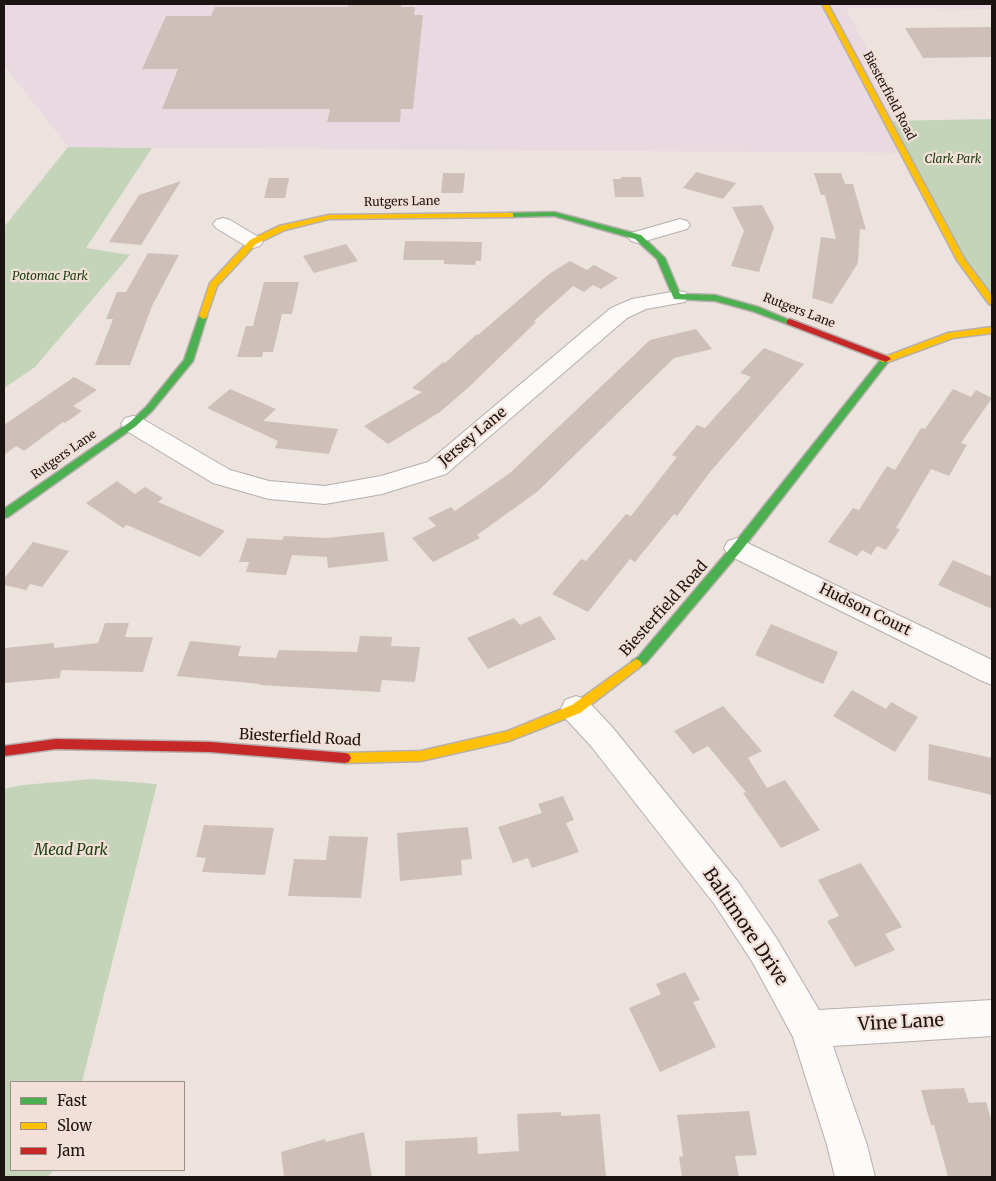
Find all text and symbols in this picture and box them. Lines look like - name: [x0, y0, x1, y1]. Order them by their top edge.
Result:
- street label: Biesterfield Road: [860, 49, 918, 143]
- park label: Clark Park: [925, 153, 981, 167]
- street label: Rutgers Lane: [364, 194, 440, 210]
- park label: Potomac Park: [12, 270, 88, 284]
- street label: Rutgers Lane: [761, 291, 837, 331]
- street label: Jersey Lane: [436, 404, 510, 470]
- street label: Rutgers Lane: [29, 427, 99, 483]
- street label: Biesterfield Road: [616, 557, 712, 661]
- street label: Hudson Court: [816, 580, 914, 640]
- street label: Biesterfield Road: [238, 726, 362, 750]
- park label: Mead Park: [34, 842, 108, 860]
- street label: Baltimore Drive: [698, 864, 792, 990]
- street label: Vine Lane: [857, 1010, 945, 1036]
- legend: [10, 1081, 185, 1171]
- text: Fast: [57, 1091, 87, 1110]
- text: Slow: [57, 1116, 92, 1135]
- text: Jam: [57, 1141, 85, 1160]

